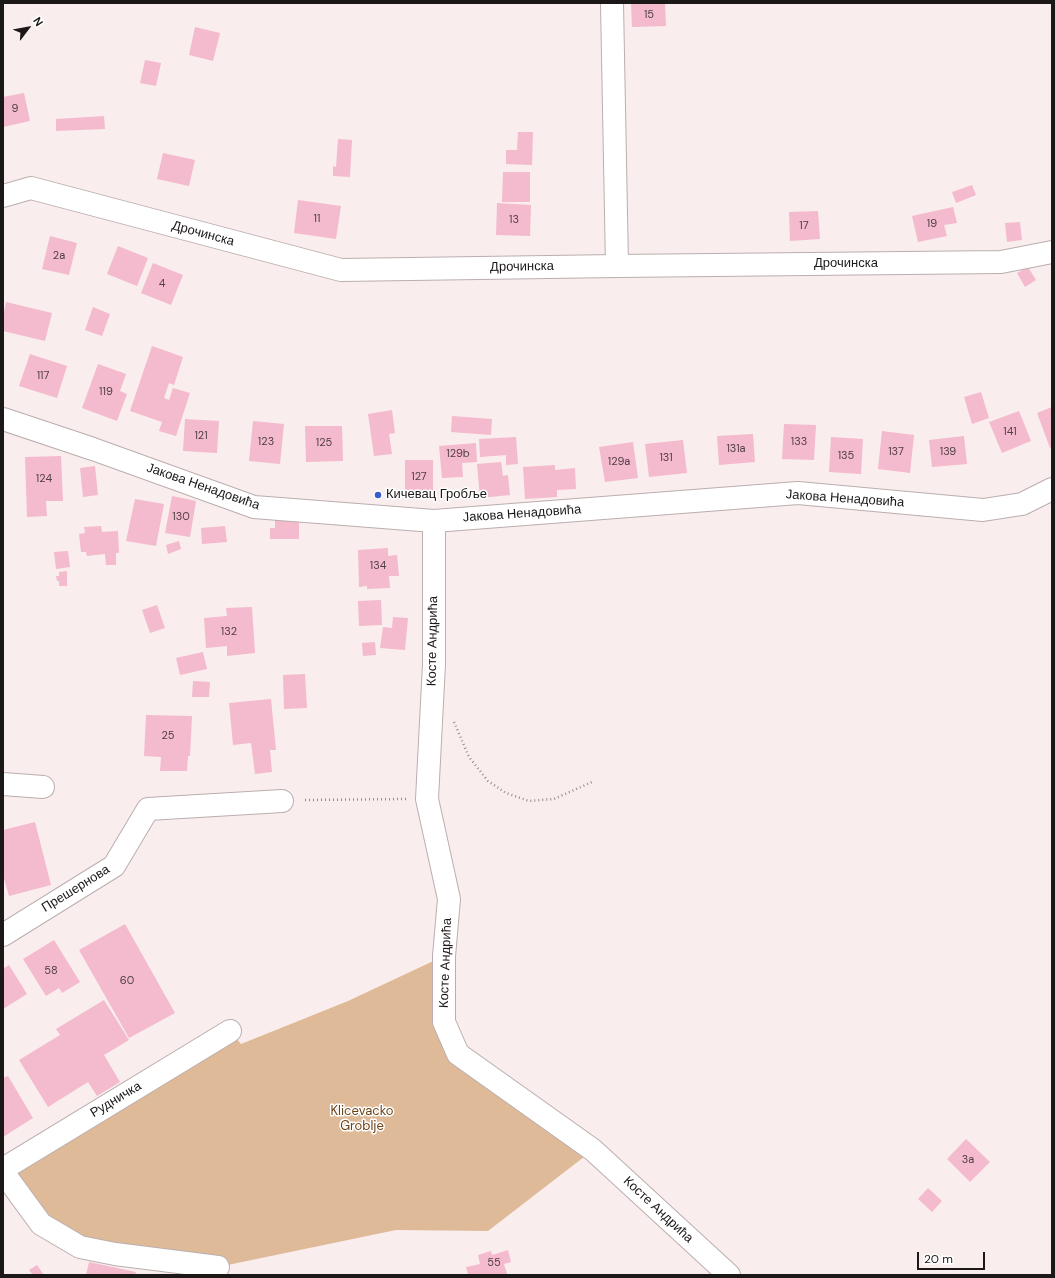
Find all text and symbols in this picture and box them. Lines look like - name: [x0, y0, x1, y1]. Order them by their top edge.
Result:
- north arrow: [8, 8, 48, 48]
- house number: 15: [644, 8, 654, 22]
- text: N: [30, 15, 46, 29]
- house number: 9: [12, 102, 18, 116]
- house number: 11: [314, 212, 320, 226]
- house number: 13: [509, 213, 519, 227]
- house number: 19: [927, 217, 937, 231]
- street label: Дрочинска: [170, 218, 236, 250]
- house number: 17: [799, 219, 809, 233]
- house number: 2a: [53, 249, 65, 263]
- street label: Дрочинска: [814, 256, 878, 272]
- street label: Дрочинска: [490, 259, 554, 275]
- house number: 4: [159, 277, 165, 291]
- house number: 117: [37, 369, 49, 383]
- house number: 119: [99, 385, 113, 399]
- house number: 141: [1003, 425, 1017, 439]
- house number: 121: [194, 429, 208, 443]
- house number: 123: [258, 435, 274, 449]
- house number: 133: [791, 435, 807, 449]
- house number: 125: [316, 436, 332, 450]
- house number: 131a: [726, 442, 746, 456]
- house number: 137: [888, 445, 904, 459]
- house number: 139: [940, 445, 956, 459]
- house number: 129b: [446, 447, 470, 461]
- house number: 135: [838, 449, 854, 463]
- house number: 131: [659, 451, 673, 465]
- house number: 129a: [608, 455, 630, 469]
- street label: Јакова Ненадовића: [144, 460, 262, 514]
- house number: 127: [411, 470, 427, 484]
- house number: 124: [36, 472, 52, 486]
- place label: Кичевац Гробље: [386, 487, 487, 503]
- street label: Јакова Ненадовића: [785, 487, 905, 511]
- marker: Кичевац Гробље: [373, 490, 383, 500]
- street label: Јакова Ненадовића: [462, 502, 582, 526]
- house number: 130: [172, 510, 190, 524]
- house number: 134: [370, 559, 386, 573]
- street label: Косте Андрића: [424, 596, 442, 686]
- house number: 132: [221, 625, 237, 639]
- house number: 25: [161, 729, 175, 743]
- street label: Прешернова: [39, 862, 113, 916]
- street label: Косте Андрића: [437, 918, 455, 1008]
- house number: 58: [44, 964, 58, 978]
- house number: 60: [120, 974, 134, 988]
- street label: Рудничка: [88, 1079, 144, 1121]
- park label: Klicevacko Groblje: [331, 1104, 393, 1135]
- house number: 3a: [962, 1153, 974, 1167]
- street label: Косте Андрића: [620, 1174, 696, 1246]
- scale bar: [919, 1244, 987, 1270]
- text: 20 m: [924, 1251, 953, 1267]
- house number: 55: [487, 1256, 501, 1270]

